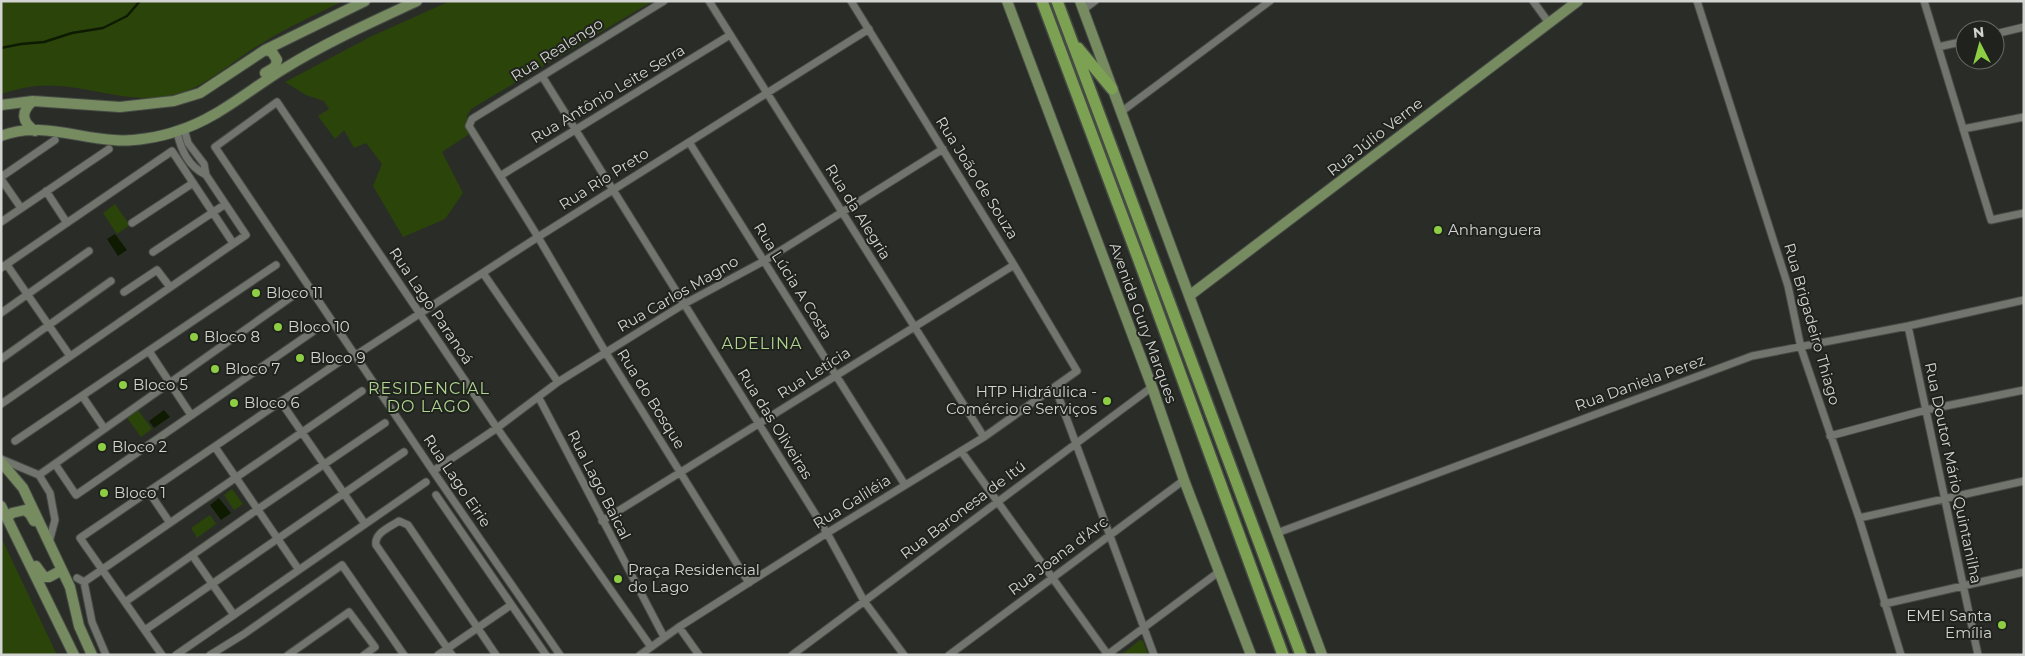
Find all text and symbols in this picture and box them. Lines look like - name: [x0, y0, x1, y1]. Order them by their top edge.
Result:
- street label: Rua Realengo: [507, 14, 606, 85]
- north arrow: [1955, 20, 2005, 70]
- text: N: [1972, 23, 1985, 42]
- street label: Rua Antônio Leite Serra: [527, 40, 688, 147]
- street label: Rua Júlio Verne: [1323, 93, 1426, 180]
- street label: Rua João de Souza: [932, 113, 1023, 243]
- street label: Rua Rio Preto: [555, 143, 652, 214]
- street label: Rua da Alegria: [821, 160, 896, 263]
- street label: Rua Lúcia A Costa: [750, 219, 837, 343]
- place label: Anhanguera: [1448, 220, 1542, 239]
- marker: Anhanguera: [1432, 224, 1444, 236]
- street label: Avenida Gury Marques: [1106, 240, 1181, 406]
- street label: Rua Brigadeiro Thiago: [1780, 241, 1845, 407]
- street label: Rua Lago Paranoá: [385, 244, 478, 368]
- street label: Rua Carlos Magno: [614, 251, 742, 336]
- place label: Bloco 11: [266, 283, 323, 302]
- marker: Bloco 11: [250, 287, 262, 299]
- place label: Bloco 10: [288, 317, 350, 336]
- marker: Bloco 10: [272, 321, 284, 333]
- place label: Bloco 8: [204, 327, 260, 346]
- marker: Bloco 8: [188, 331, 200, 343]
- district label: ADELINA: [721, 334, 803, 353]
- street label: Rua Letícia: [774, 343, 854, 403]
- street label: Rua do Bosque: [613, 345, 690, 452]
- place label: Bloco 9: [310, 348, 366, 367]
- street label: Rua Daniela Perez: [1572, 350, 1708, 415]
- marker: Bloco 9: [294, 352, 306, 364]
- place label: Bloco 7: [225, 359, 280, 378]
- street label: Rua Doutor Mário Quintanilha: [1921, 360, 1986, 585]
- marker: Bloco 7: [209, 363, 221, 375]
- street label: Rua das Oliveiras: [734, 365, 817, 483]
- place label: Bloco 5: [133, 375, 188, 394]
- marker: Bloco 5: [117, 379, 129, 391]
- district label: RESIDENCIAL DO LAGO: [368, 379, 490, 416]
- place label: HTP Hidráulica - Comércio e Serviços: [946, 382, 1097, 418]
- place label: Bloco 6: [244, 393, 300, 412]
- marker: HTP Hidráulica - Comércio e Serviços: [1101, 395, 1113, 407]
- marker: Bloco 6: [228, 397, 240, 409]
- street label: Rua Lago Baical: [564, 427, 635, 543]
- street label: Rua Lago Eirie: [419, 431, 496, 531]
- place label: Bloco 2: [112, 437, 167, 456]
- marker: Bloco 2: [96, 441, 108, 453]
- street label: Rua Baronesa de Itú: [896, 456, 1029, 563]
- street label: Rua Galiléia: [809, 470, 894, 533]
- place label: Bloco 1: [114, 483, 166, 502]
- marker: Bloco 1: [98, 487, 110, 499]
- street label: Rua Joana d'Arc: [1004, 512, 1111, 599]
- place label: Praça Residencial do Lago: [628, 560, 760, 596]
- marker: Praça Residencial do Lago: [612, 573, 624, 585]
- place label: EMEI Santa Emília: [1906, 606, 1992, 642]
- marker: EMEI Santa Emília: [1996, 619, 2008, 631]

